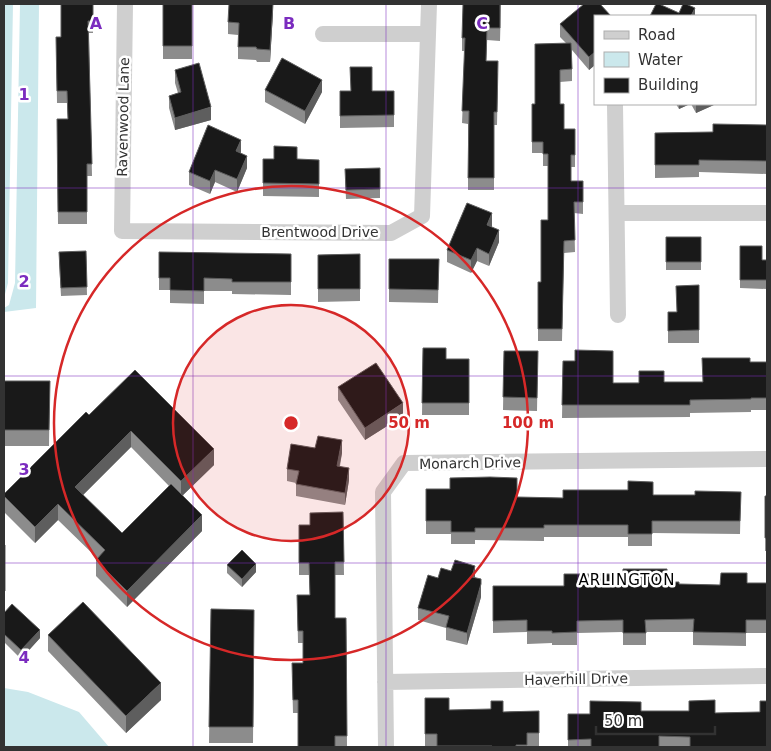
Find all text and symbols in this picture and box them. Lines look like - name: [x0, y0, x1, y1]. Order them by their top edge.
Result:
- text: A: [90, 14, 103, 33]
- text: B: [283, 14, 295, 33]
- text: C: [476, 14, 488, 33]
- legend: [594, 15, 756, 105]
- text: Road: [638, 26, 676, 44]
- text: Water: [638, 51, 683, 69]
- street label: Ravenwood Lane: [114, 57, 132, 177]
- text: Building: [638, 76, 699, 94]
- text: 1: [18, 85, 30, 104]
- street label: Brentwood Drive: [261, 224, 379, 240]
- text: 2: [18, 272, 30, 291]
- centre of rings: [282, 414, 300, 432]
- text: 50 m: [388, 414, 430, 432]
- text: 100 m: [502, 414, 554, 432]
- street label: Monarch Drive: [419, 454, 521, 472]
- text: 3: [18, 460, 30, 479]
- district label: ARLINGTON: [579, 571, 675, 589]
- text: 4: [18, 648, 30, 667]
- street label: Haverhill Drive: [524, 670, 628, 688]
- scale bar: [596, 704, 715, 736]
- text: 50 m: [604, 712, 642, 730]

